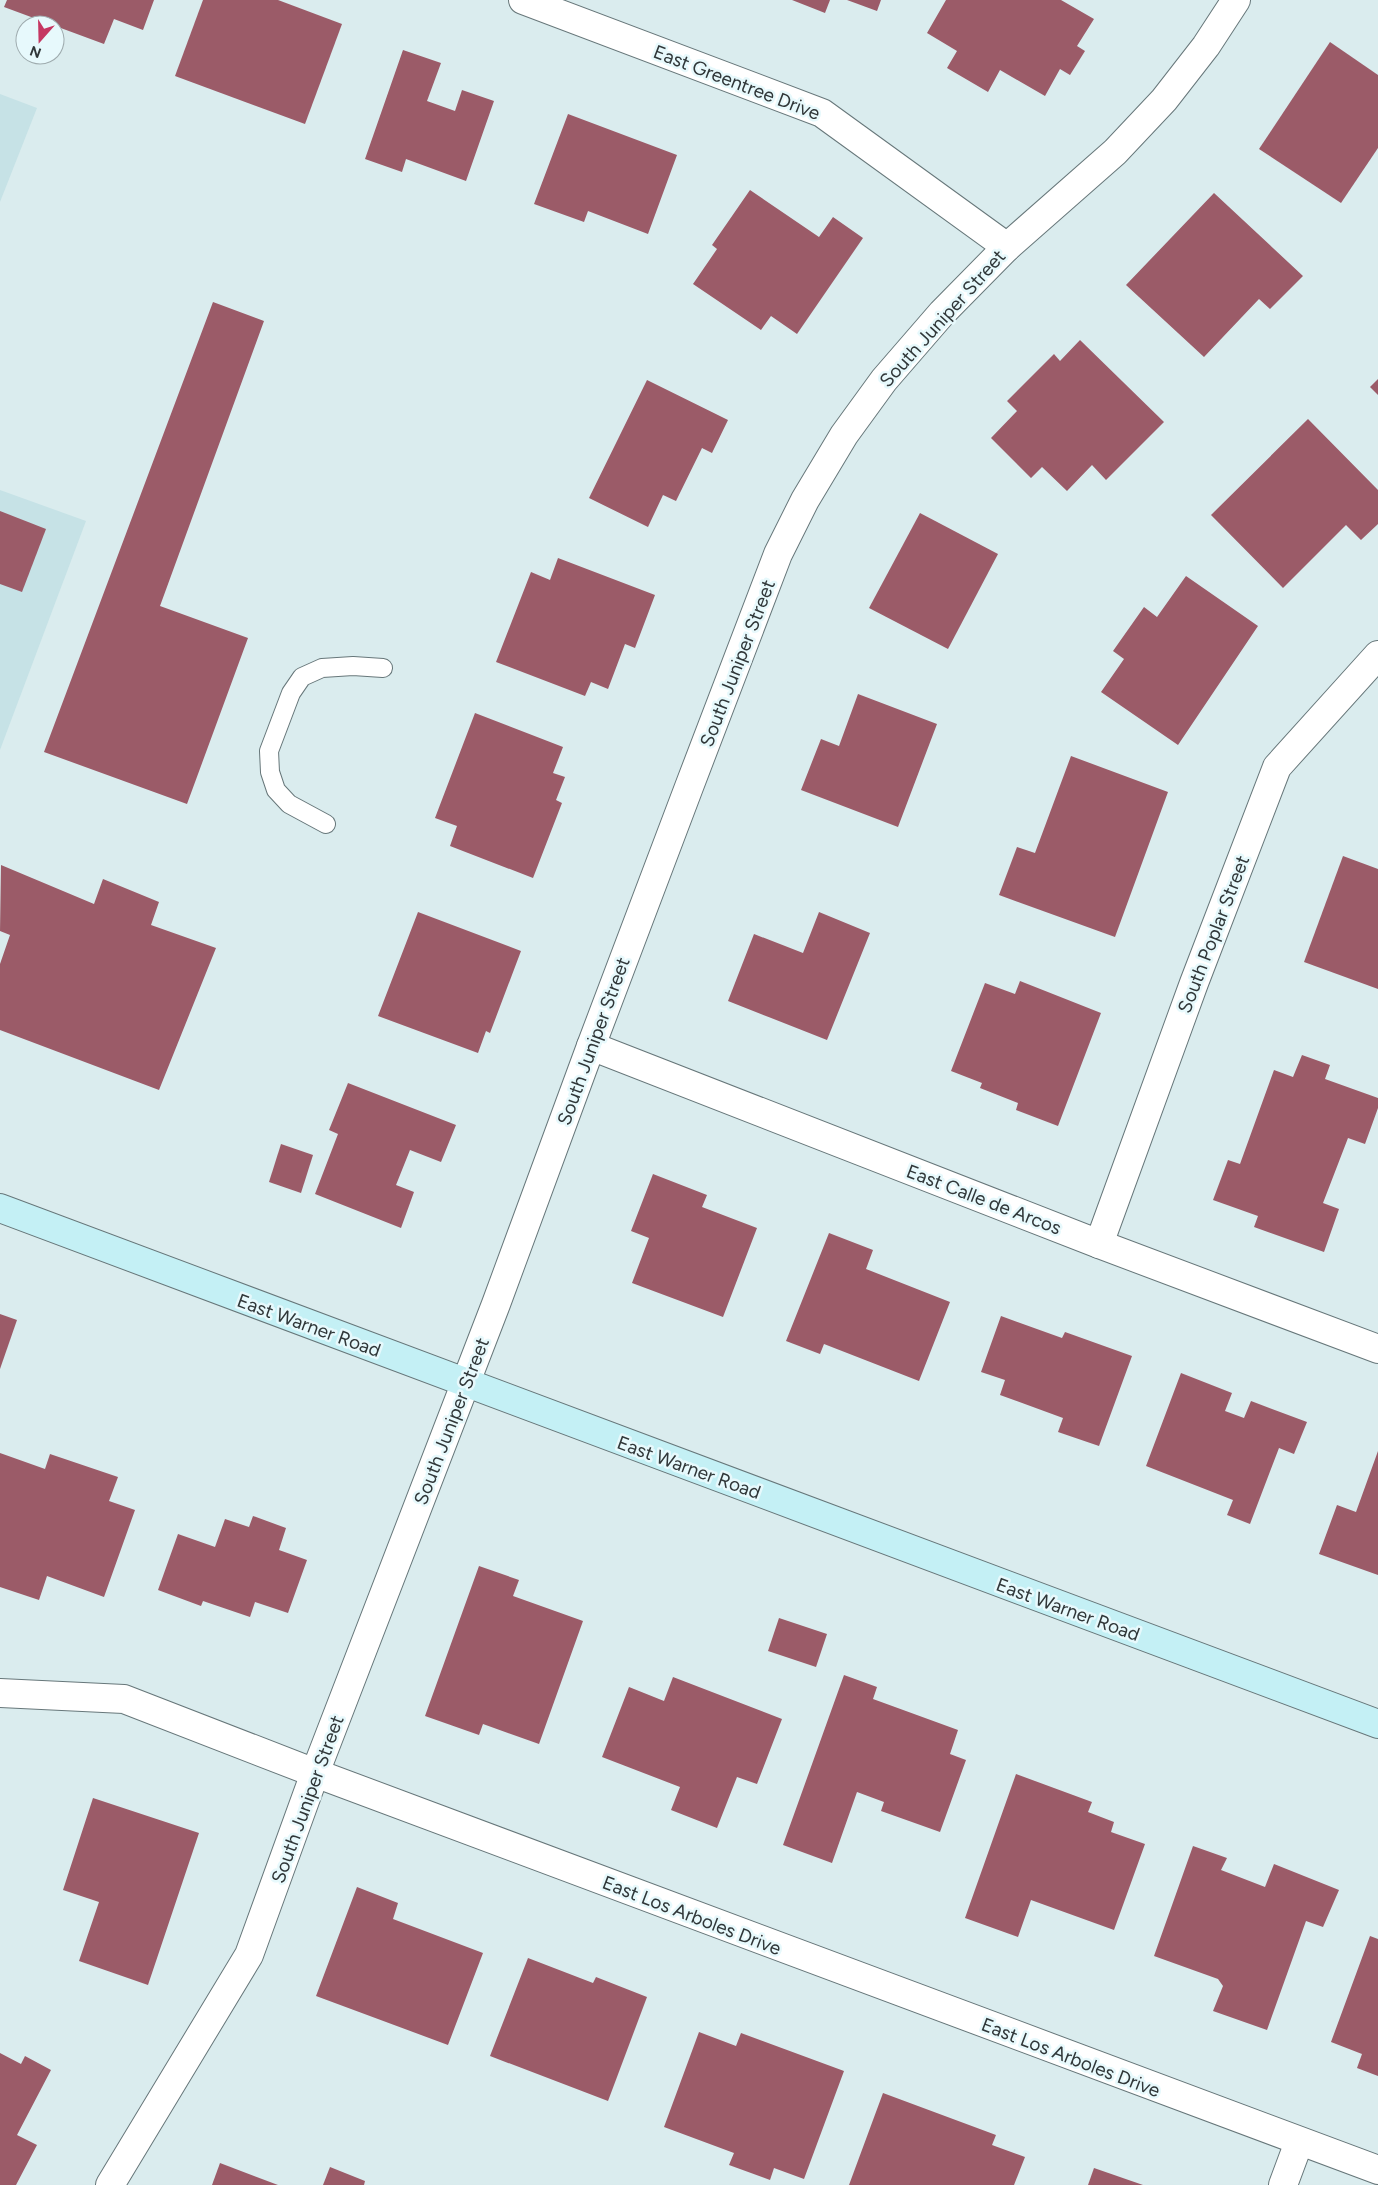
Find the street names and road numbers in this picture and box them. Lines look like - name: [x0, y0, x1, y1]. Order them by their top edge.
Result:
- street label: East Greentree Drive: [650, 40, 823, 125]
- street label: South Juniper Street: [875, 245, 1010, 392]
- street label: South Juniper Street: [695, 576, 780, 750]
- street label: South Poplar Street: [1173, 852, 1254, 1016]
- street label: South Juniper Street: [552, 954, 635, 1128]
- street label: East Calle de Arcos: [903, 1159, 1065, 1240]
- street label: East Warner Road: [234, 1289, 384, 1362]
- street label: South Juniper Street: [409, 1334, 494, 1508]
- street label: East Warner Road: [614, 1431, 764, 1504]
- street label: East Warner Road: [993, 1573, 1143, 1646]
- street label: South Juniper Street: [266, 1712, 349, 1886]
- street label: East Los Arboles Drive: [599, 1871, 784, 1960]
- street label: East Los Arboles Drive: [978, 2013, 1163, 2102]

